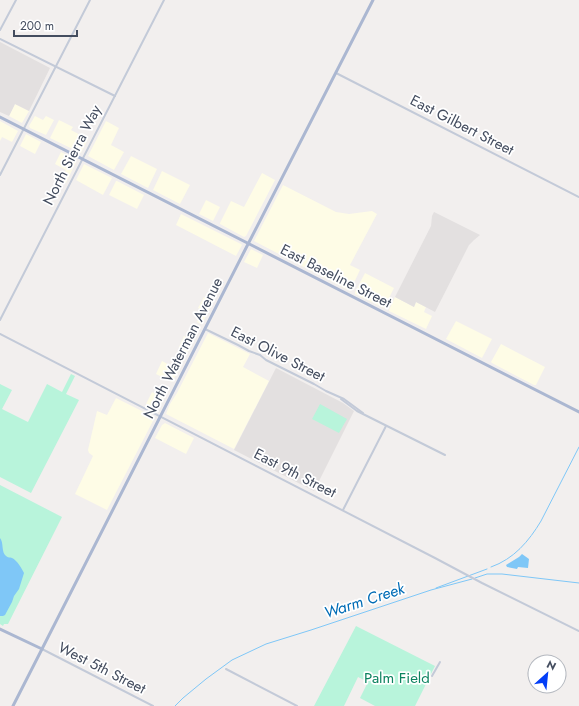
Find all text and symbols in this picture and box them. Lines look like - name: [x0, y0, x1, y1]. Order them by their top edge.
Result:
- scale bar: [14, 12, 77, 38]
- text: 200 m: [20, 17, 54, 35]
- street label: East Gilbert Street: [406, 89, 518, 161]
- street label: North Sierra Way: [37, 101, 107, 209]
- street label: East Baseline Street: [277, 238, 396, 314]
- street label: North Waterman Avenue: [138, 273, 228, 422]
- street label: East Olive Street: [227, 321, 329, 387]
- street label: East 9th Street: [250, 443, 340, 503]
- water label: Warm Creek: [321, 576, 408, 624]
- street label: West 5th Street: [54, 636, 150, 700]
- north arrow: [527, 654, 567, 694]
- text: N: [544, 656, 559, 674]
- park label: Palm Field: [364, 667, 430, 689]

